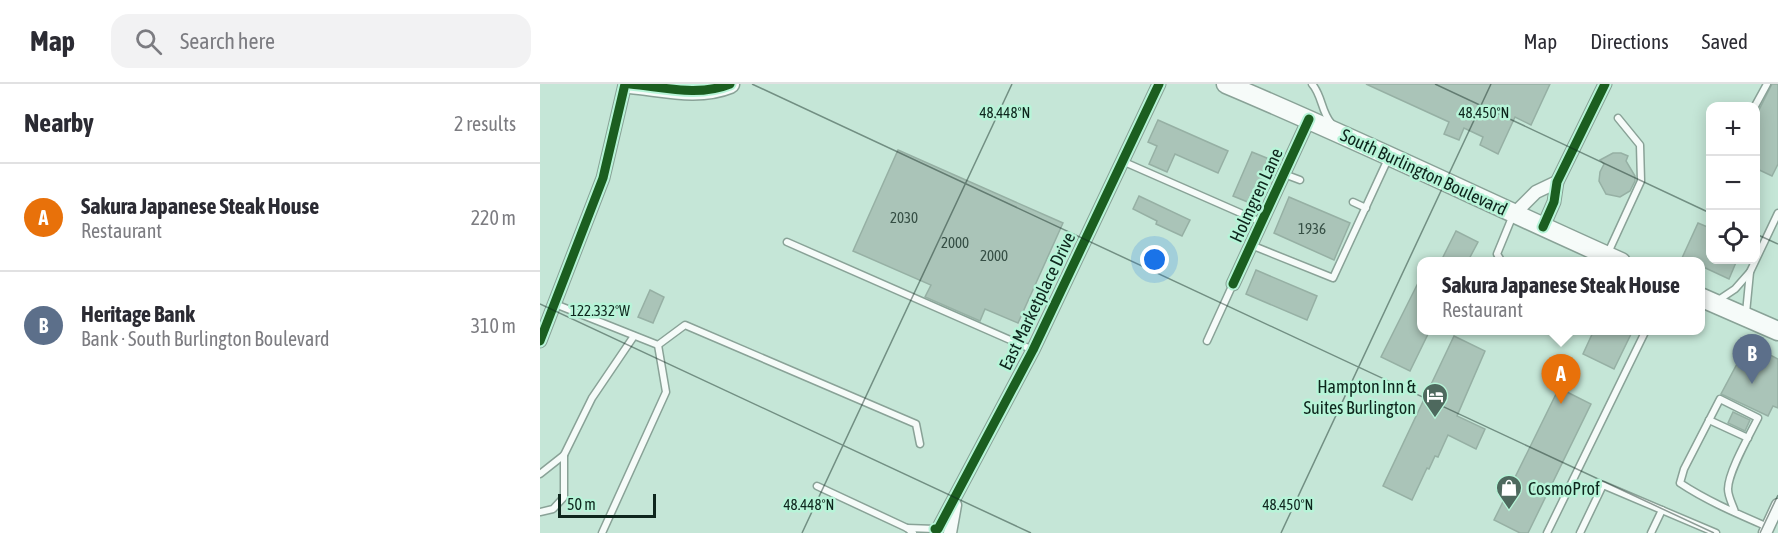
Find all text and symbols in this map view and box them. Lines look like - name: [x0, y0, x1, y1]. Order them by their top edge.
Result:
- search box: [111, 14, 531, 68]
- text: Map: [30, 25, 75, 57]
- icon: search: [132, 25, 165, 58]
- text: Search here: [180, 28, 275, 54]
- text: Map: [1523, 29, 1557, 53]
- text: Directions: [1590, 29, 1669, 53]
- text: Saved: [1702, 29, 1748, 53]
- map controls: [1706, 102, 1760, 264]
- button: +: [1706, 102, 1760, 156]
- text: 48.448°N: [980, 104, 1030, 121]
- text: 48.450°N: [1459, 104, 1509, 121]
- text: Nearby: [24, 108, 94, 138]
- text: 2 results: [454, 112, 516, 135]
- street label: South Burlington Boulevard: [1337, 124, 1511, 220]
- street label: Holmgren Lane: [1225, 145, 1287, 245]
- button: −: [1706, 156, 1760, 210]
- text: Sakura Japanese Steak House: [81, 193, 319, 219]
- text: A: [39, 206, 48, 229]
- text: 220 m: [471, 206, 516, 229]
- house number: 2030: [890, 209, 918, 226]
- button: locate: [1706, 210, 1760, 264]
- text: Restaurant: [81, 219, 162, 242]
- house number: 1936: [1298, 220, 1326, 237]
- street label: East Marketplace Drive: [995, 229, 1079, 373]
- house number: 2000: [941, 234, 969, 251]
- your location: [1140, 245, 1169, 274]
- house number: 2000: [980, 247, 1008, 264]
- popup: [1417, 257, 1705, 335]
- text: Sakura Japanese Steak House: [1442, 272, 1680, 298]
- text: Restaurant: [1442, 298, 1523, 321]
- text: Heritage Bank: [81, 301, 195, 327]
- text: 122.332°W: [570, 302, 630, 319]
- text: B: [39, 314, 48, 337]
- text: 310 m: [471, 314, 516, 337]
- text: Bank · South Burlington Boulevard: [81, 327, 330, 350]
- pin: B: [1732, 334, 1772, 384]
- pin: A: [1542, 354, 1580, 404]
- place label: Hampton Inn & Suites Burlington: [1304, 376, 1417, 418]
- hotel icon: Hampton Inn & Suites Burlington: [1420, 381, 1450, 419]
- shop icon: CosmoProf: [1494, 473, 1524, 511]
- place label: CosmoProf: [1528, 478, 1600, 499]
- scale bar: [558, 491, 656, 518]
- text: 50 m: [567, 495, 596, 513]
- text: 48.448°N: [784, 496, 834, 513]
- text: 48.450°N: [1263, 496, 1313, 513]

